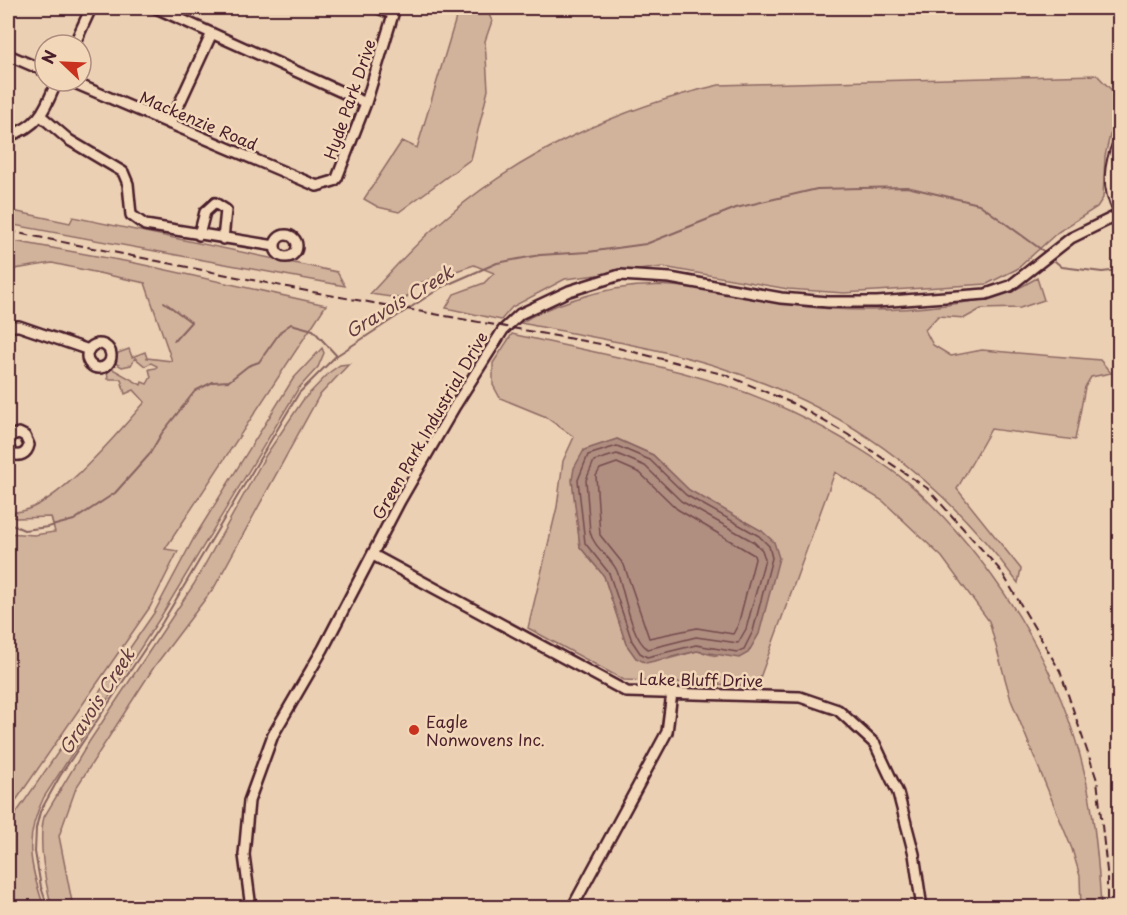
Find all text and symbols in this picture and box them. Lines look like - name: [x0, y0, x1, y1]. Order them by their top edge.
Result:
- north arrow: [33, 33, 93, 93]
- street label: Hyde Park Drive: [317, 36, 381, 162]
- text: N: [35, 46, 62, 67]
- street label: Mackenzie Road: [136, 84, 262, 156]
- water label: Gravois Creek: [340, 257, 459, 344]
- street label: Green Park Industrial Drive: [365, 327, 493, 523]
- water label: Gravois Creek: [51, 642, 141, 760]
- street label: Lake Bluff Drive: [639, 666, 763, 692]
- place label: Eagle Nonwovens Inc.: [426, 709, 545, 751]
- marker: Eagle Nonwovens Inc.: [407, 723, 421, 737]

